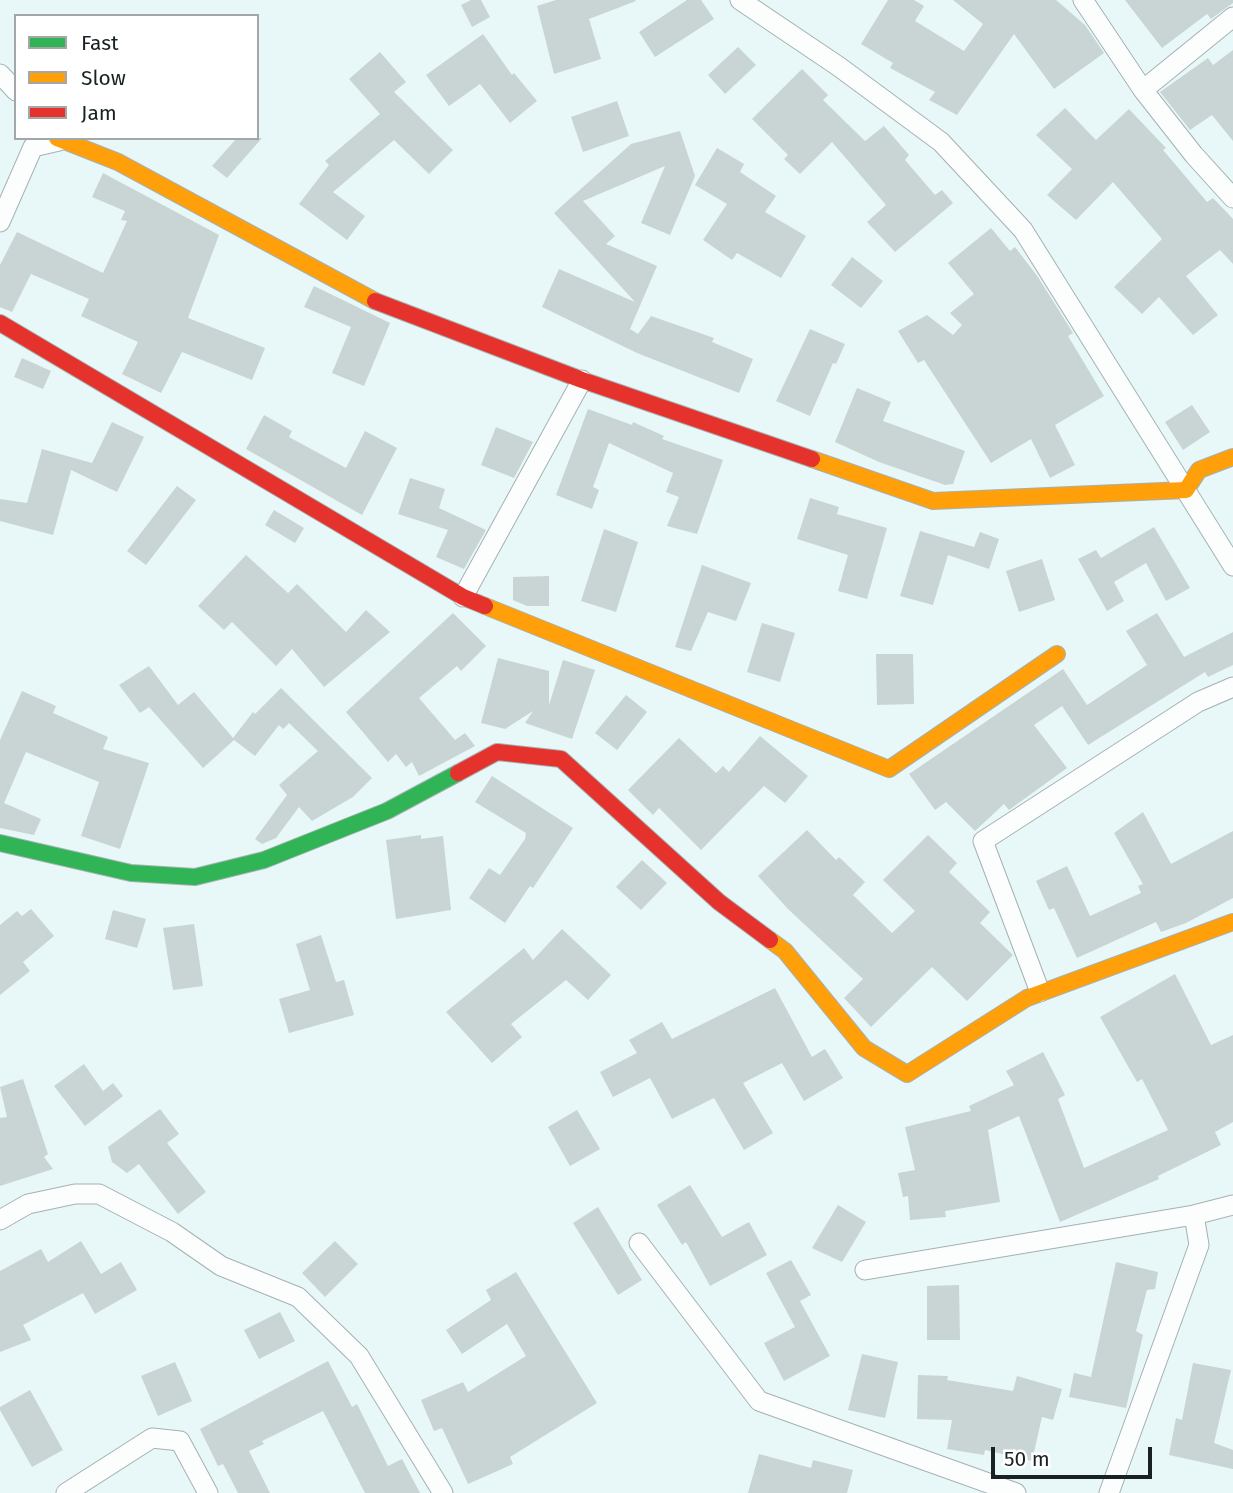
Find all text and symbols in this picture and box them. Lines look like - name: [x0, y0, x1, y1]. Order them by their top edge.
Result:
- legend: [14, 14, 259, 140]
- text: Fast: [81, 30, 119, 56]
- text: Slow: [81, 65, 126, 91]
- text: Jam: [81, 100, 117, 126]
- scale bar: [995, 1434, 1156, 1478]
- text: 50 m: [1004, 1446, 1050, 1472]

